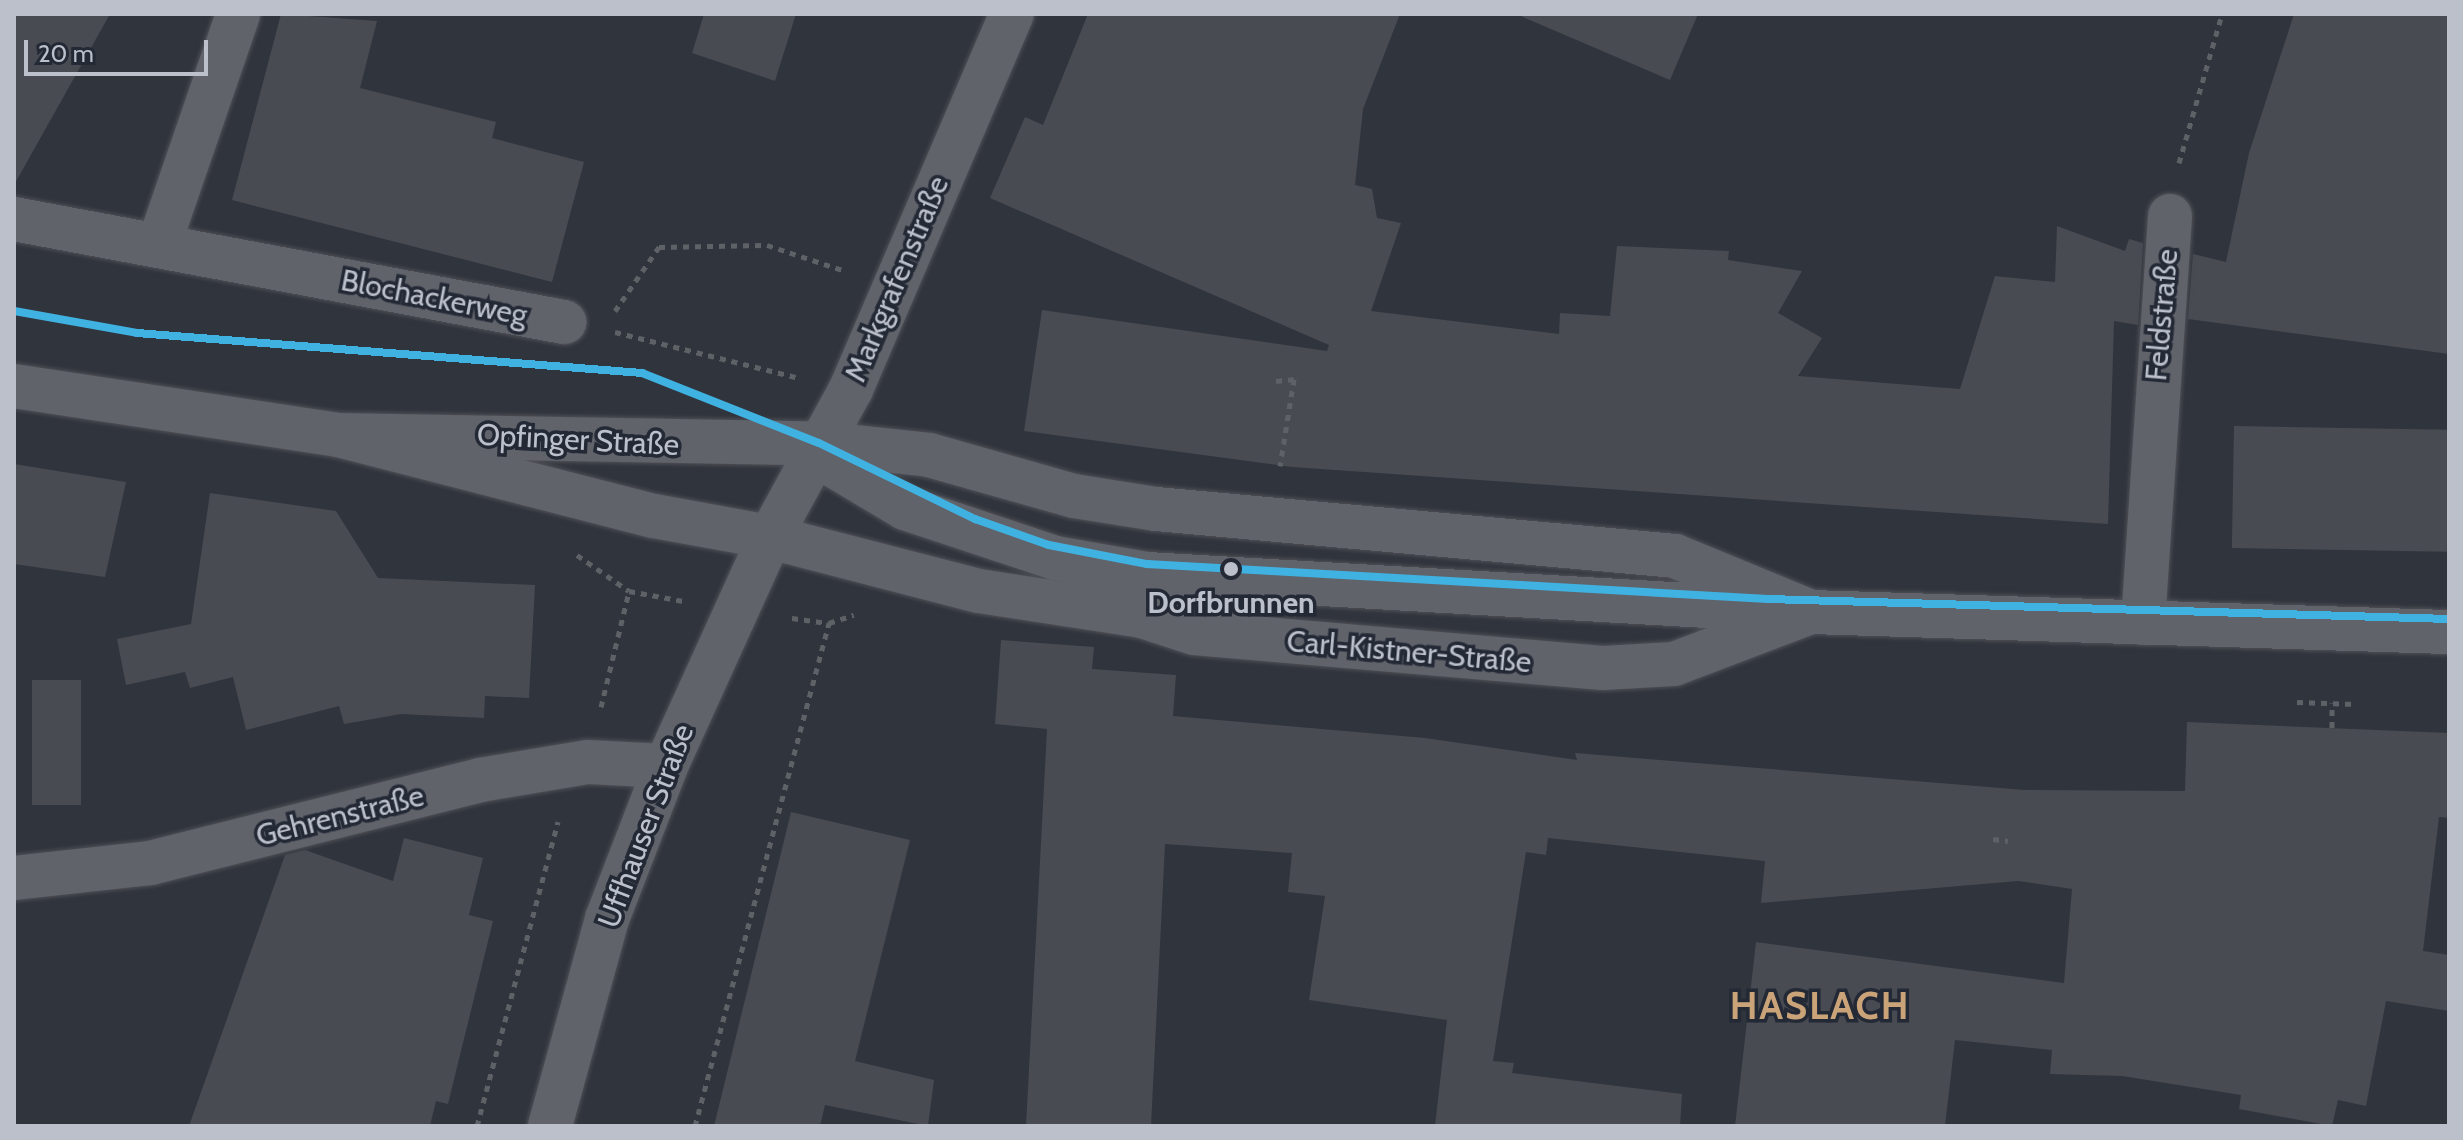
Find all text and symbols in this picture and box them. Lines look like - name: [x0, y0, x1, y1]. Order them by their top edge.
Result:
- scale bar: [28, 24, 212, 74]
- text: 20 m: [38, 39, 94, 68]
- street label: Markgrafenstraße: [837, 171, 957, 387]
- street label: Feldstraße: [2138, 248, 2186, 382]
- street label: Blochackerweg: [338, 262, 530, 334]
- street label: Opfinger Straße: [476, 417, 680, 463]
- marker: Dorfbrunnen: [1219, 557, 1243, 581]
- place label: Dorfbrunnen: [1147, 585, 1315, 621]
- street label: Carl-Kistner-Straße: [1285, 623, 1533, 681]
- street label: Uffhauser Straße: [591, 719, 701, 933]
- street label: Gehrenstraße: [252, 778, 428, 854]
- district label: HASLACH: [1730, 983, 1910, 1029]

